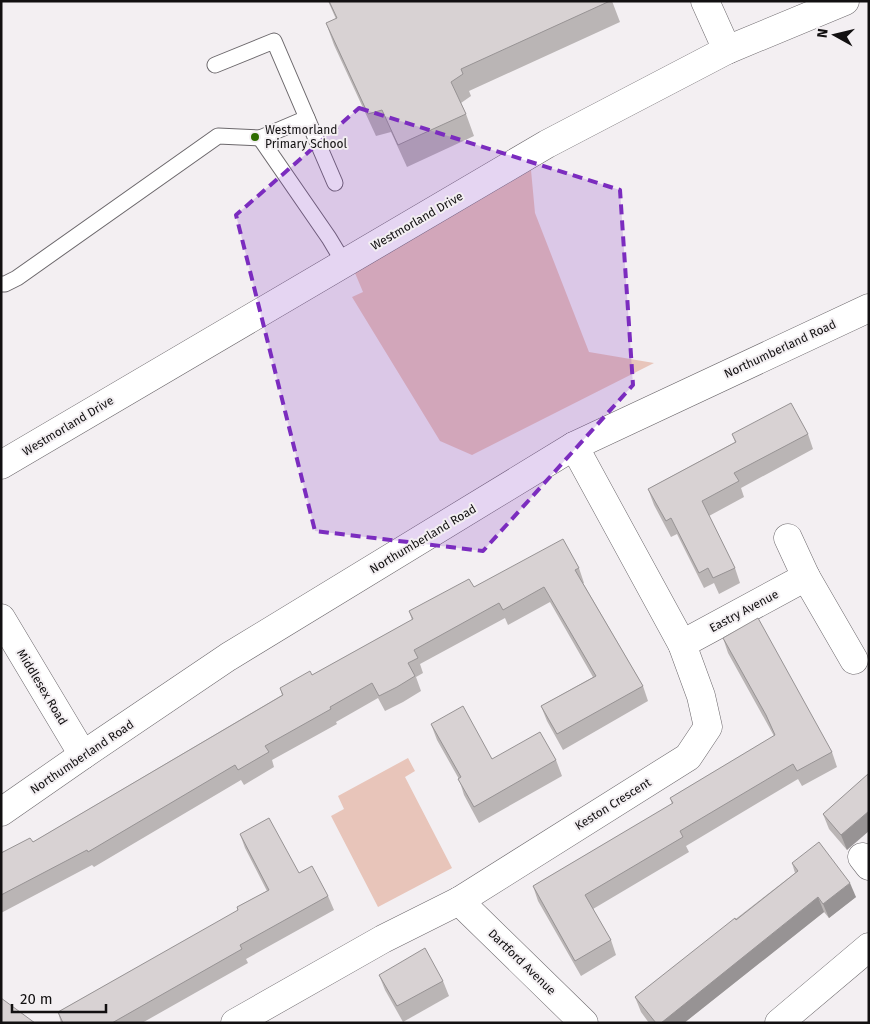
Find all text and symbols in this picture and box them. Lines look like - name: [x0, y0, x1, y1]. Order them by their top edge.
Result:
- north arrow: [810, 10, 860, 60]
- text: N: [814, 27, 832, 39]
- place label: Westmorland Primary School: [265, 123, 348, 151]
- marker: Westmorland Primary School: [249, 131, 261, 143]
- street label: Westmorland Drive: [369, 189, 465, 253]
- street label: Northumberland Road: [722, 317, 838, 381]
- street label: Westmorland Drive: [20, 393, 116, 459]
- street label: Northumberland Road: [367, 502, 479, 576]
- street label: Eastry Avenue: [707, 587, 781, 635]
- street label: Middlesex Road: [14, 647, 70, 727]
- street label: Northumberland Road: [28, 717, 136, 797]
- street label: Keston Crescent: [572, 775, 654, 833]
- street label: Dartford Avenue: [485, 926, 559, 998]
- scale bar: [12, 982, 106, 1014]
- text: 20 m: [20, 990, 53, 1008]

